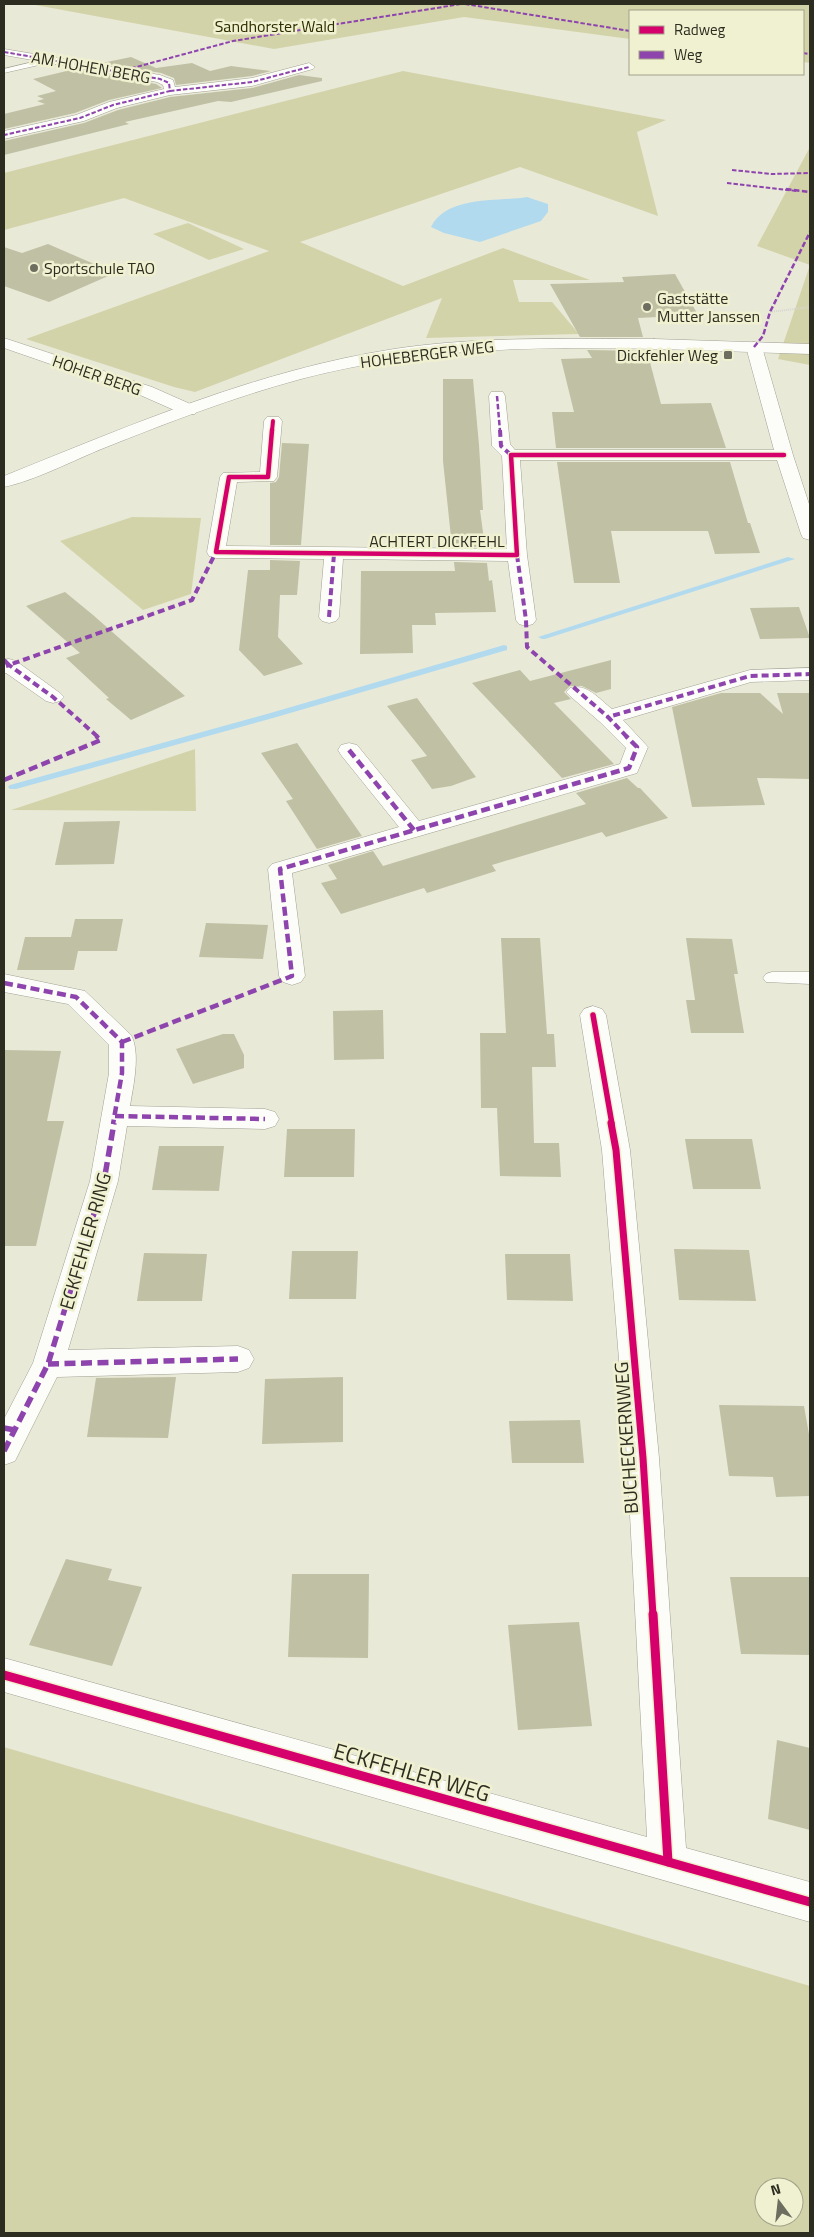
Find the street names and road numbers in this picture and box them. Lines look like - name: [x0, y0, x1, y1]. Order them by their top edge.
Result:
- street label: AM HOHEN BERG: [30, 45, 152, 89]
- street label: HOHEBERGER WEG: [359, 334, 495, 374]
- street label: HOHER BERG: [49, 349, 145, 401]
- street label: ACHTERT DICKFEHL: [369, 529, 505, 553]
- street label: ECKFEHLER RING: [51, 1169, 118, 1313]
- street label: BUCHECKERNWEG: [606, 1361, 645, 1515]
- street label: ECKFEHLER WEG: [330, 1733, 494, 1811]

